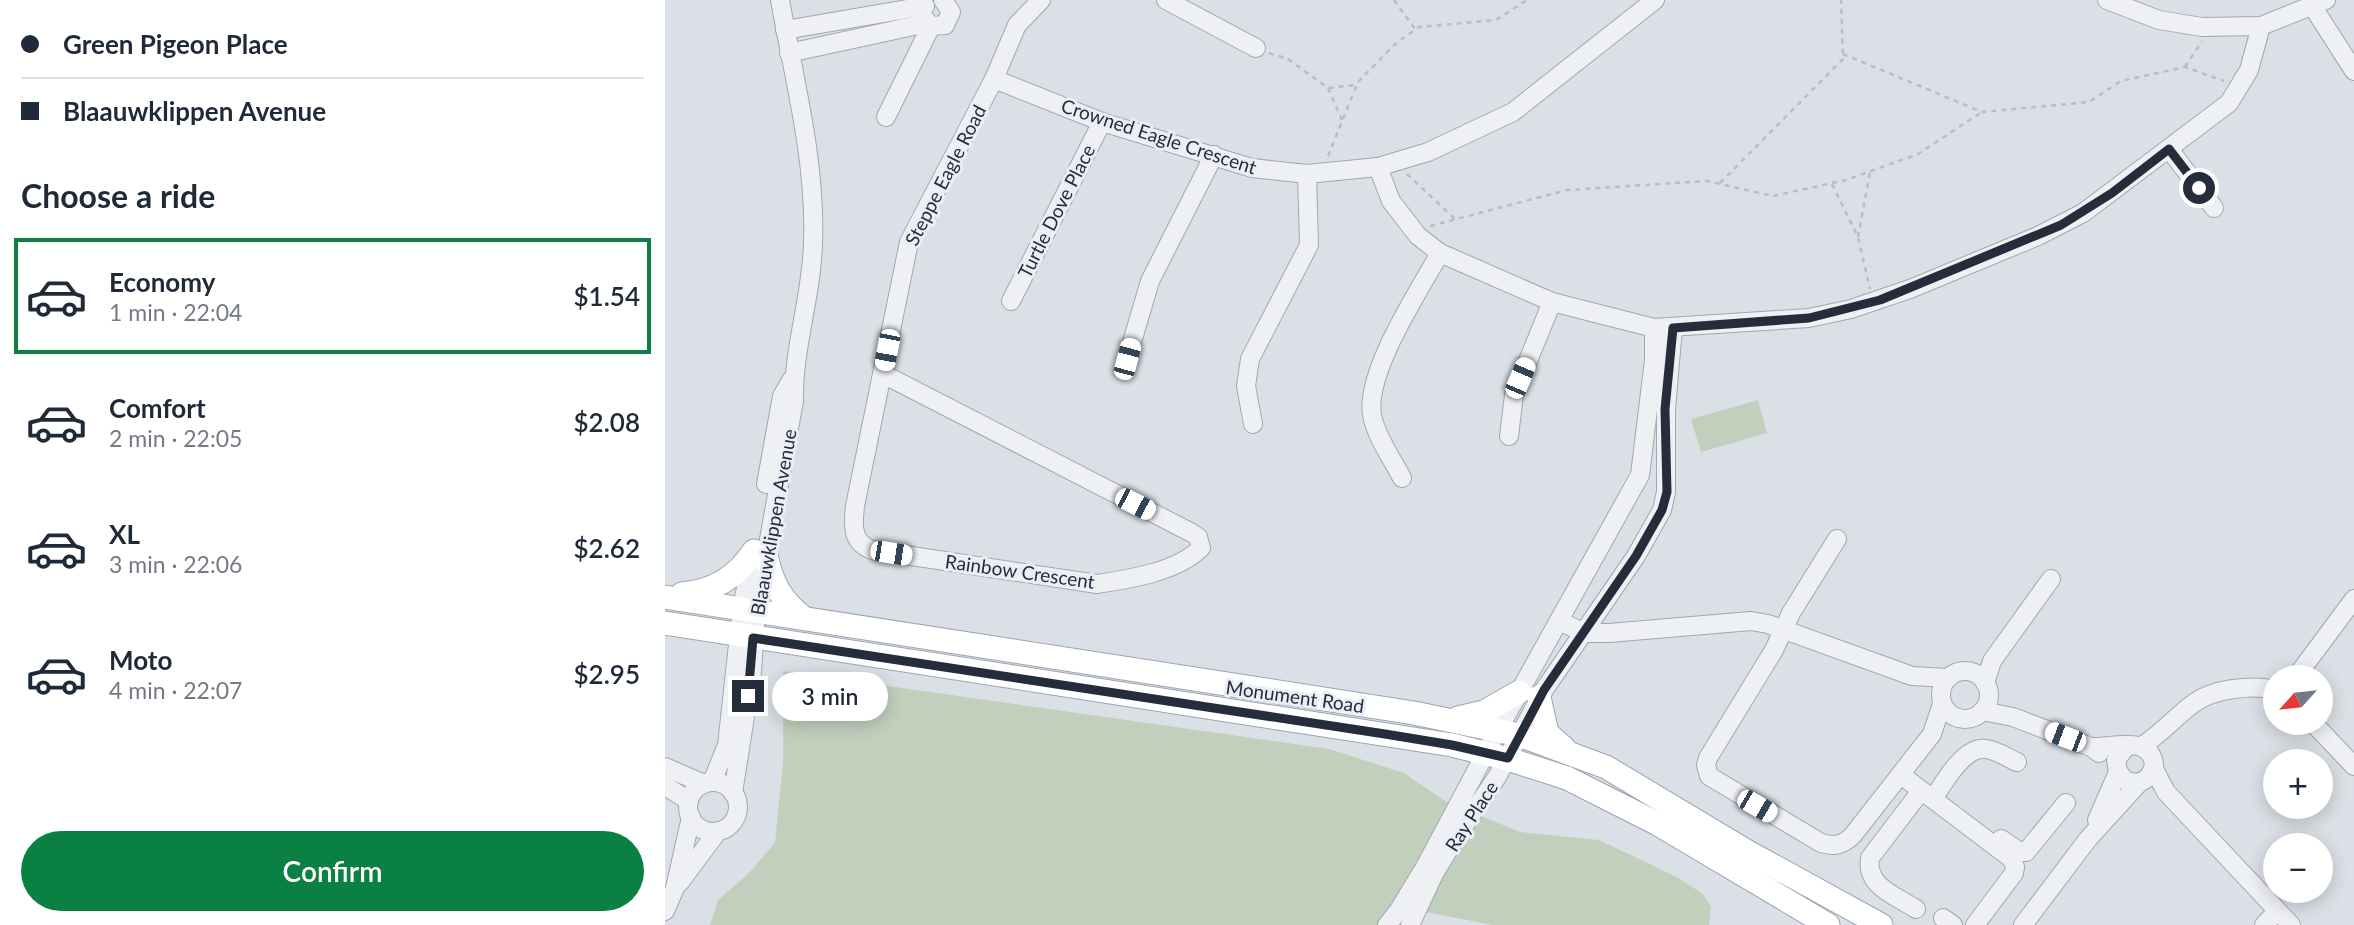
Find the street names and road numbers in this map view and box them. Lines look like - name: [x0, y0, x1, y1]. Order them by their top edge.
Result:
- street label: Crowned Eagle Crescent: [1058, 94, 1260, 179]
- street label: Steppe Eagle Road: [900, 101, 990, 249]
- street label: Turtle Dove Place: [1013, 141, 1099, 281]
- street label: Blaauwklippen Avenue: [745, 427, 801, 617]
- street label: Rainbow Crescent: [944, 549, 1096, 593]
- street label: Monument Road: [1224, 675, 1366, 717]
- street label: Ray Place: [1440, 776, 1502, 856]

